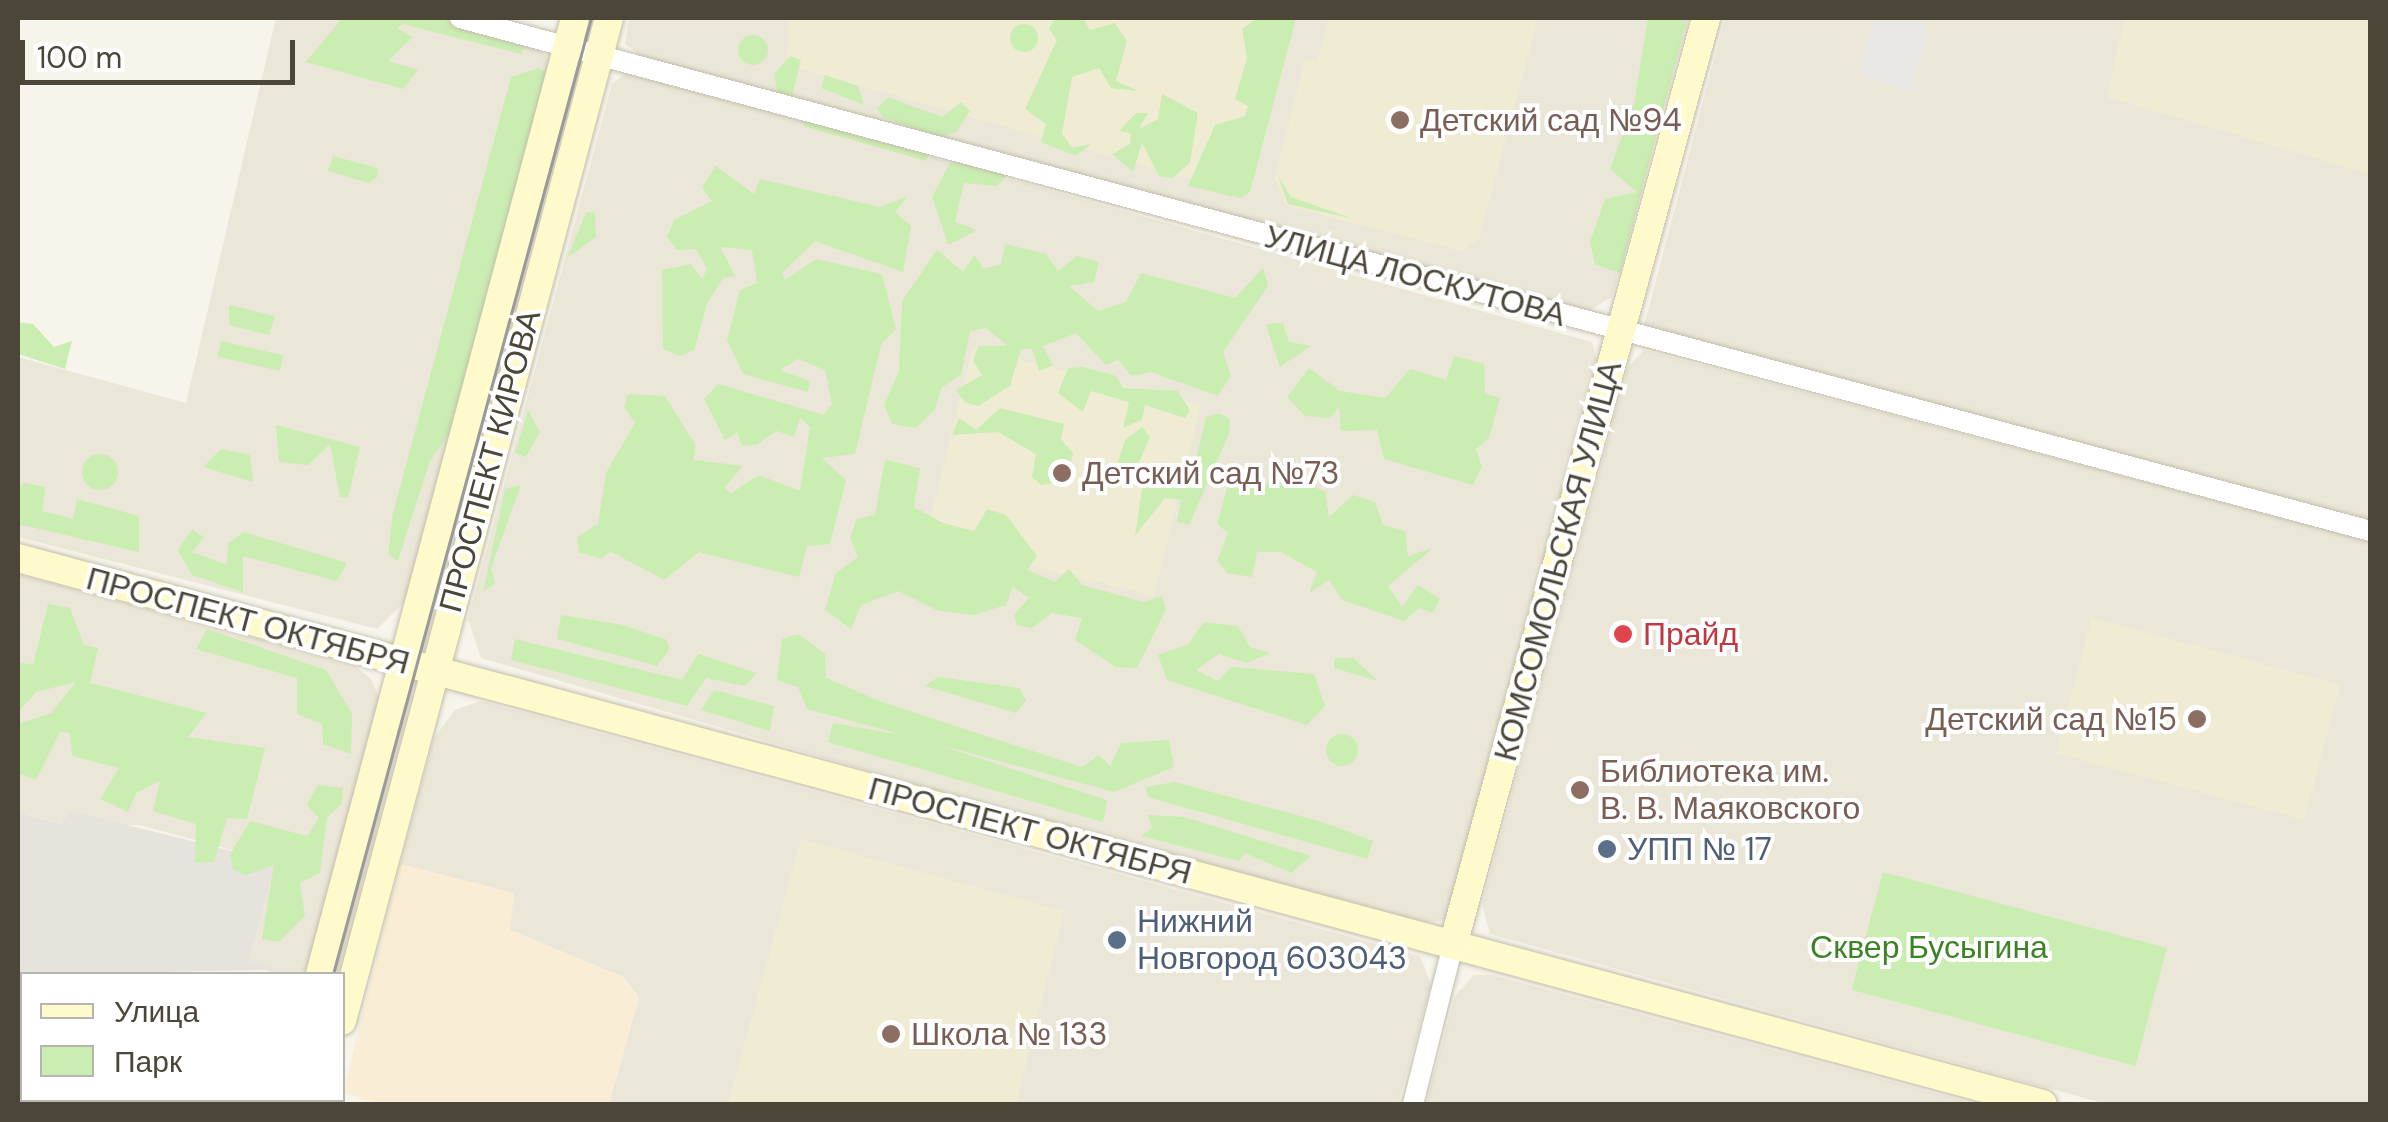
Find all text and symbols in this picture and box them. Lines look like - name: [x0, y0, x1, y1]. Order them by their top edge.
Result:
- scale bar: [25, 20, 300, 82]
- text: 100 m: [37, 38, 122, 77]
- place label: Детский сад №94: [1420, 101, 1682, 139]
- marker: Детский сад №94: [1389, 109, 1411, 131]
- street label: УЛИЦА ЛОСКУТОВА: [1260, 217, 1570, 335]
- street label: ПРОСПЕКТ КИРОВА: [431, 306, 549, 616]
- street label: КОМСОМОЛЬСКАЯ УЛИЦА: [1486, 357, 1630, 765]
- place label: Детский сад №73: [1082, 454, 1339, 492]
- marker: Детский сад №73: [1051, 462, 1073, 484]
- street label: ПРОСПЕКТ ОКТЯБРЯ: [82, 559, 414, 683]
- place label: Прайд: [1643, 615, 1738, 653]
- marker: Прайд: [1612, 623, 1634, 645]
- place label: Детский сад №15: [1925, 700, 2177, 738]
- marker: Детский сад №15: [2186, 708, 2208, 730]
- place label: Библиотека им. В. В. Маяковского: [1600, 753, 1860, 828]
- street label: ПРОСПЕКТ ОКТЯБРЯ: [864, 769, 1196, 893]
- marker: Библиотека им. В. В. Маяковского: [1569, 779, 1591, 801]
- place label: УПП № 17: [1627, 830, 1772, 868]
- marker: УПП № 17: [1596, 838, 1618, 860]
- place label: Нижний Новгород 603043: [1137, 903, 1407, 978]
- park label: Сквер Бусыгина: [1810, 928, 2048, 966]
- marker: Нижний Новгород 603043: [1106, 929, 1128, 951]
- legend: [20, 972, 345, 1102]
- text: Улица: [114, 992, 199, 1031]
- place label: Школа № 133: [911, 1015, 1107, 1053]
- marker: Школа № 133: [880, 1023, 902, 1045]
- text: Парк: [114, 1042, 182, 1081]

